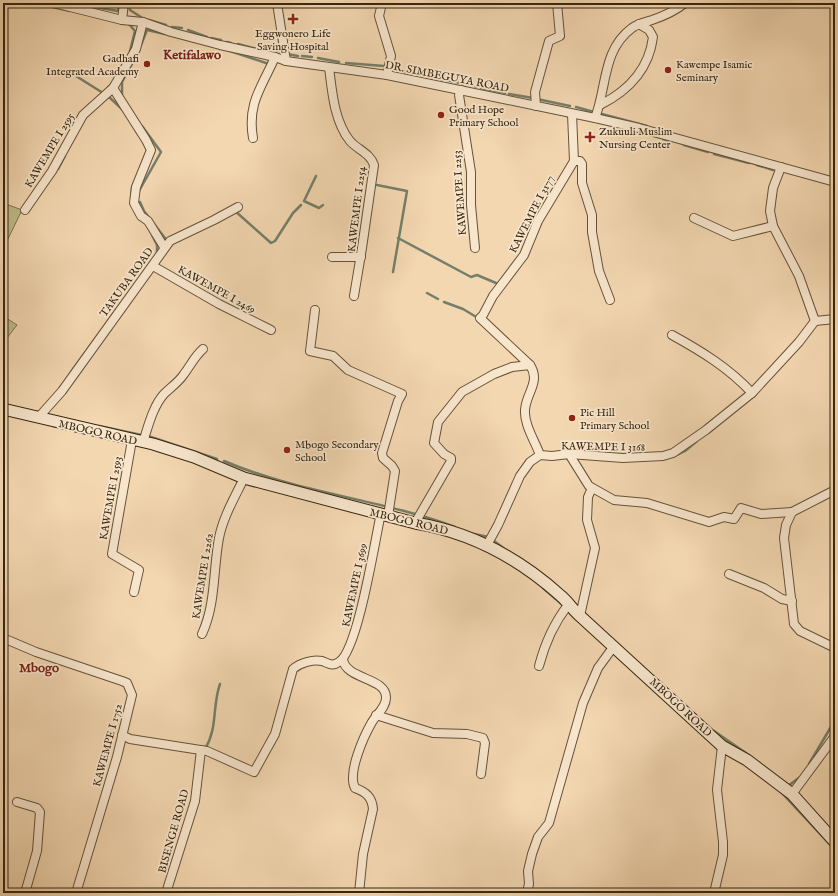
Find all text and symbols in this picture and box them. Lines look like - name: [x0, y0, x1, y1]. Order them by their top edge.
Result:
- marker: Eggwonero Life Saving Hospital: [287, 13, 299, 25]
- place label: Eggwonero Life Saving Hospital: [255, 27, 331, 54]
- district label: Ketifalawo: [163, 47, 221, 64]
- place label: Gadhafi Integrated Academy: [46, 52, 140, 79]
- street label: DR. SIMBEGUYA ROAD: [384, 58, 510, 96]
- place label: Kawempe Isamic Seminary: [676, 58, 752, 85]
- marker: Gadhafi Integrated Academy: [142, 59, 152, 69]
- marker: Kawempe Isamic Seminary: [663, 65, 673, 75]
- place label: Good Hope Primary School: [449, 103, 518, 130]
- marker: Good Hope Primary School: [436, 110, 446, 120]
- street label: KAWEMPE I 2595: [22, 111, 78, 190]
- place label: Zukuuli Muslim Nursing Center: [599, 125, 673, 152]
- marker: Zukuuli Muslim Nursing Center: [584, 131, 596, 143]
- street label: KAWEMPE I 2253: [450, 150, 470, 236]
- street label: KAWEMPE I 2254: [345, 165, 369, 253]
- street label: KAWEMPE I 3177: [506, 173, 558, 256]
- street label: TAKUBA ROAD: [97, 245, 157, 320]
- street label: KAWEMPE I 2469: [175, 263, 258, 317]
- place label: Pic Hill Primary School: [580, 406, 649, 433]
- marker: Pic Hill Primary School: [567, 413, 577, 423]
- street label: MBOGO ROAD: [57, 417, 139, 449]
- place label: Mbogo Secondary School: [295, 438, 379, 465]
- street label: KAWEMPE I 3168: [561, 439, 645, 455]
- marker: Mbogo Secondary School: [282, 445, 292, 455]
- street label: KAWEMPE I 2593: [97, 455, 125, 541]
- street label: MBOGO ROAD: [368, 505, 450, 539]
- street label: KAWEMPE I 2262: [189, 532, 217, 620]
- street label: KAWEMPE I 3699: [339, 542, 371, 628]
- district label: Mbogo: [19, 660, 59, 677]
- street label: MBOGO ROAD: [646, 675, 715, 740]
- street label: KAWEMPE I 1752: [90, 702, 126, 788]
- street label: BISENGE ROAD: [155, 788, 193, 875]

